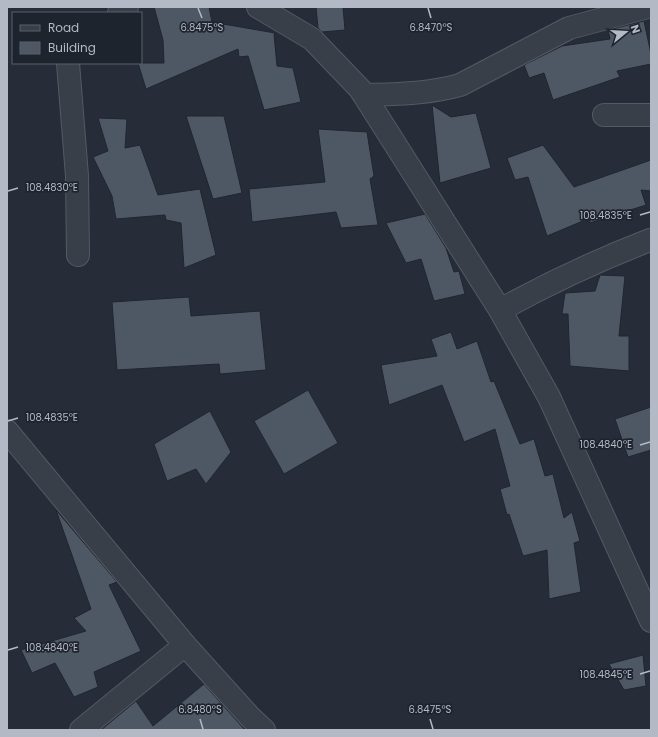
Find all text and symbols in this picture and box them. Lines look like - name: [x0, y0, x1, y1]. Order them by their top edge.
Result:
- legend: [12, 12, 142, 64]
- north arrow: [606, 12, 646, 52]
- text: Road: [48, 19, 79, 36]
- text: 6.8475°S: [181, 20, 224, 35]
- text: 6.8470°S: [410, 20, 453, 35]
- text: N: [627, 22, 644, 35]
- text: Building: [48, 39, 96, 56]
- text: 108.4830°E: [26, 180, 78, 195]
- text: 108.4835°E: [580, 208, 632, 223]
- text: 108.4835°E: [26, 410, 78, 425]
- text: 108.4840°E: [580, 437, 632, 452]
- text: 108.4840°E: [26, 640, 78, 655]
- text: 108.4845°E: [580, 667, 632, 682]
- text: 6.8480°S: [178, 702, 222, 717]
- text: 6.8475°S: [409, 702, 452, 717]

